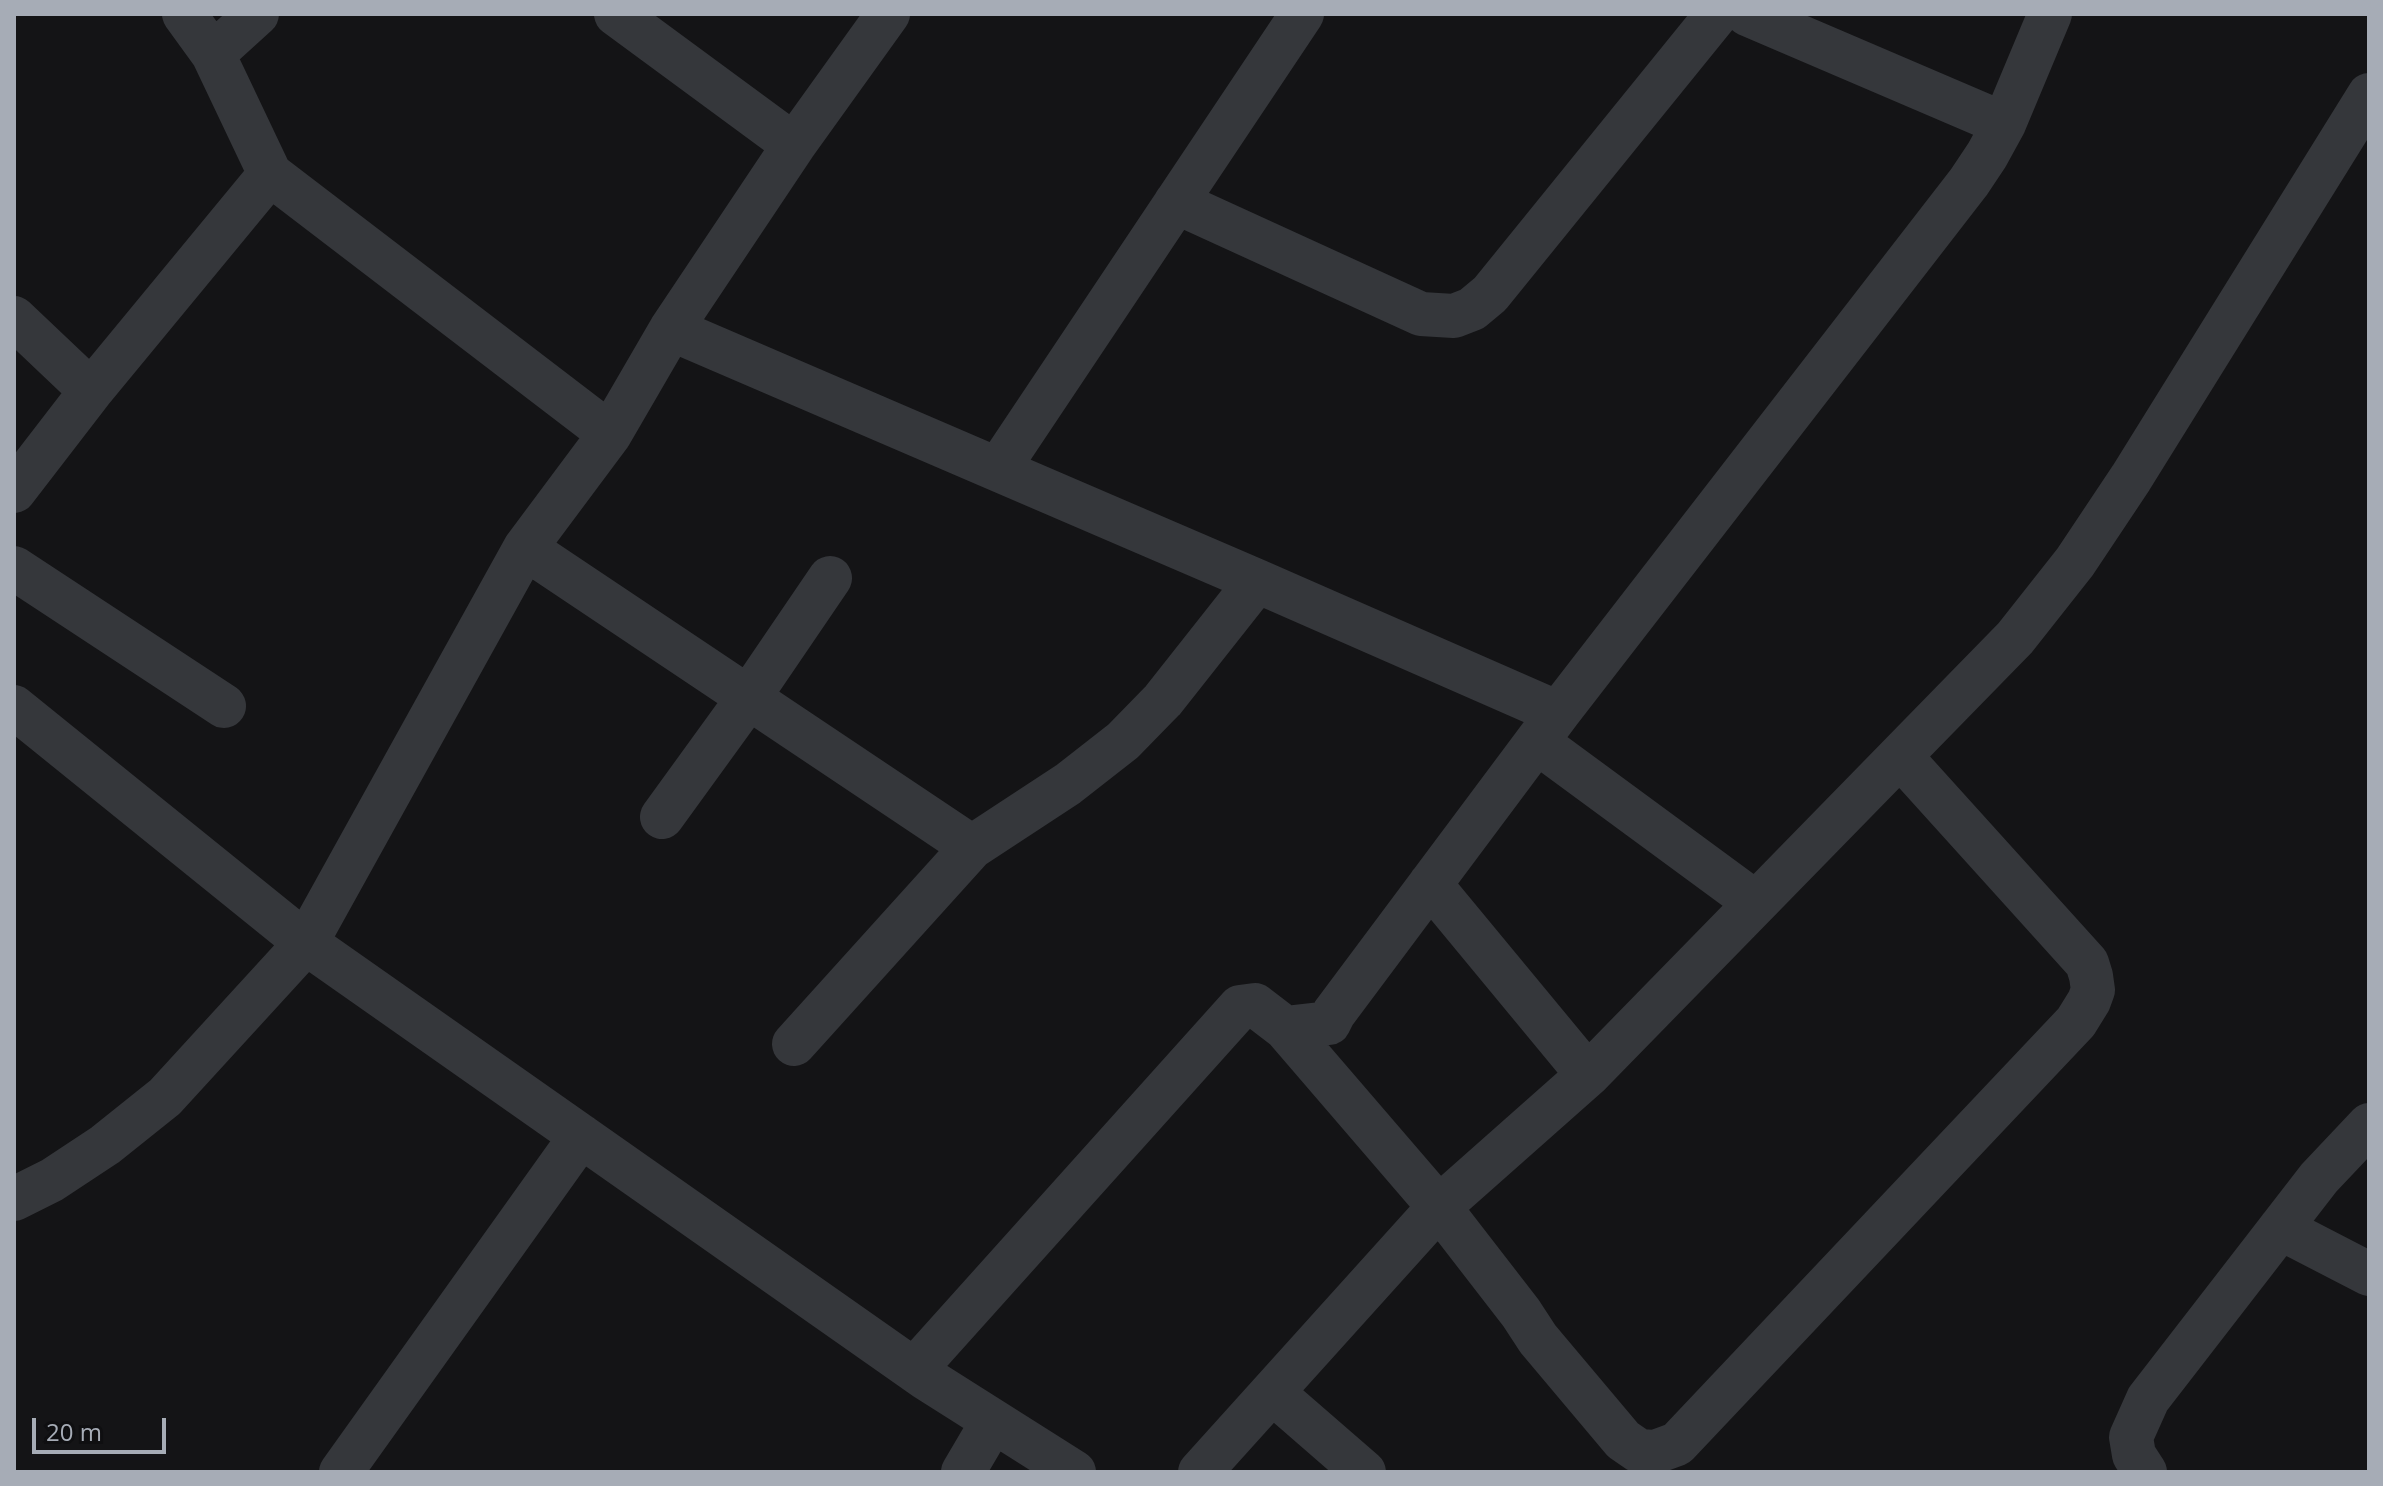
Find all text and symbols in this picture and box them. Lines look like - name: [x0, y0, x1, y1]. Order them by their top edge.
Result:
- scale bar: [36, 1402, 170, 1452]
- text: 20 m: [46, 1415, 102, 1448]

